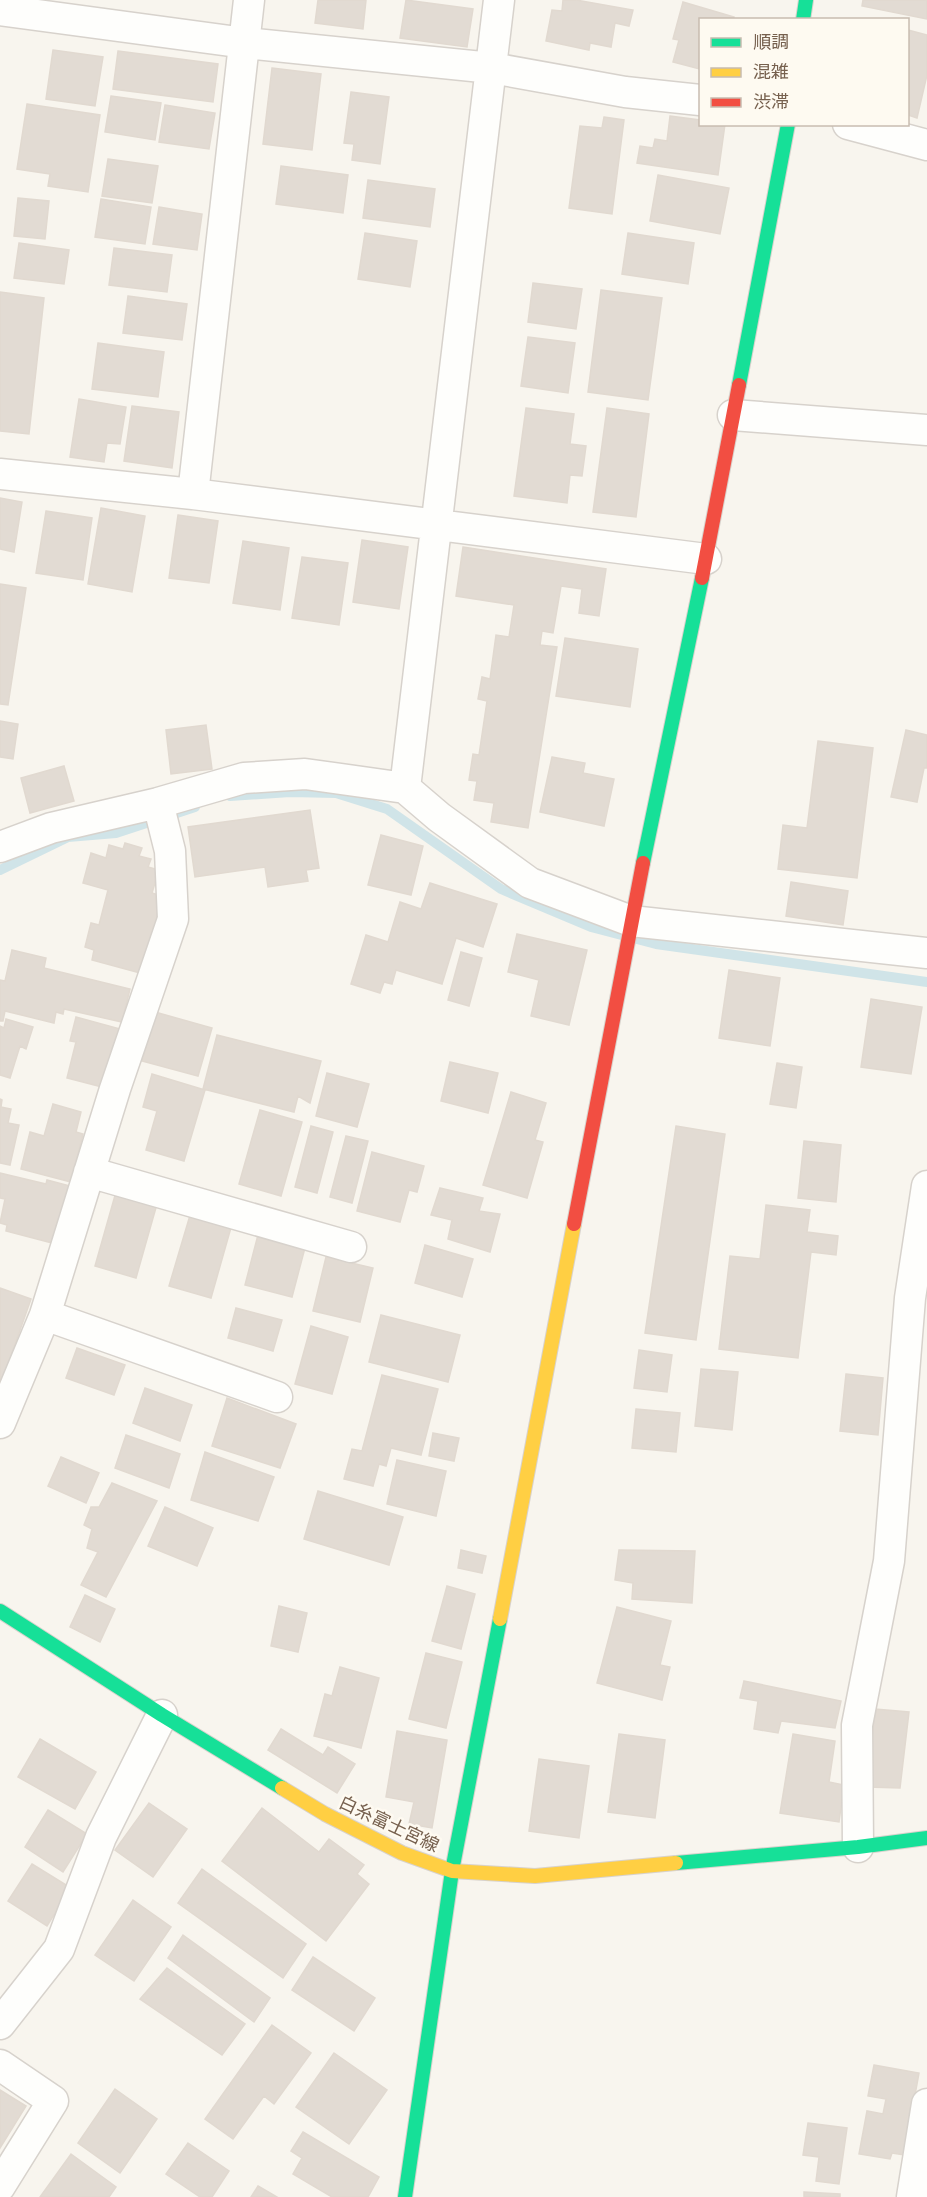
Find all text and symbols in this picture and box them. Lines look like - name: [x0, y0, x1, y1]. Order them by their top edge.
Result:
- legend: [699, 18, 909, 126]
- text: 順調: [753, 32, 789, 55]
- text: 混雑: [753, 62, 789, 85]
- text: 渋滞: [753, 92, 789, 115]
- street label: 白糸富士宮線: [335, 1792, 442, 1859]

